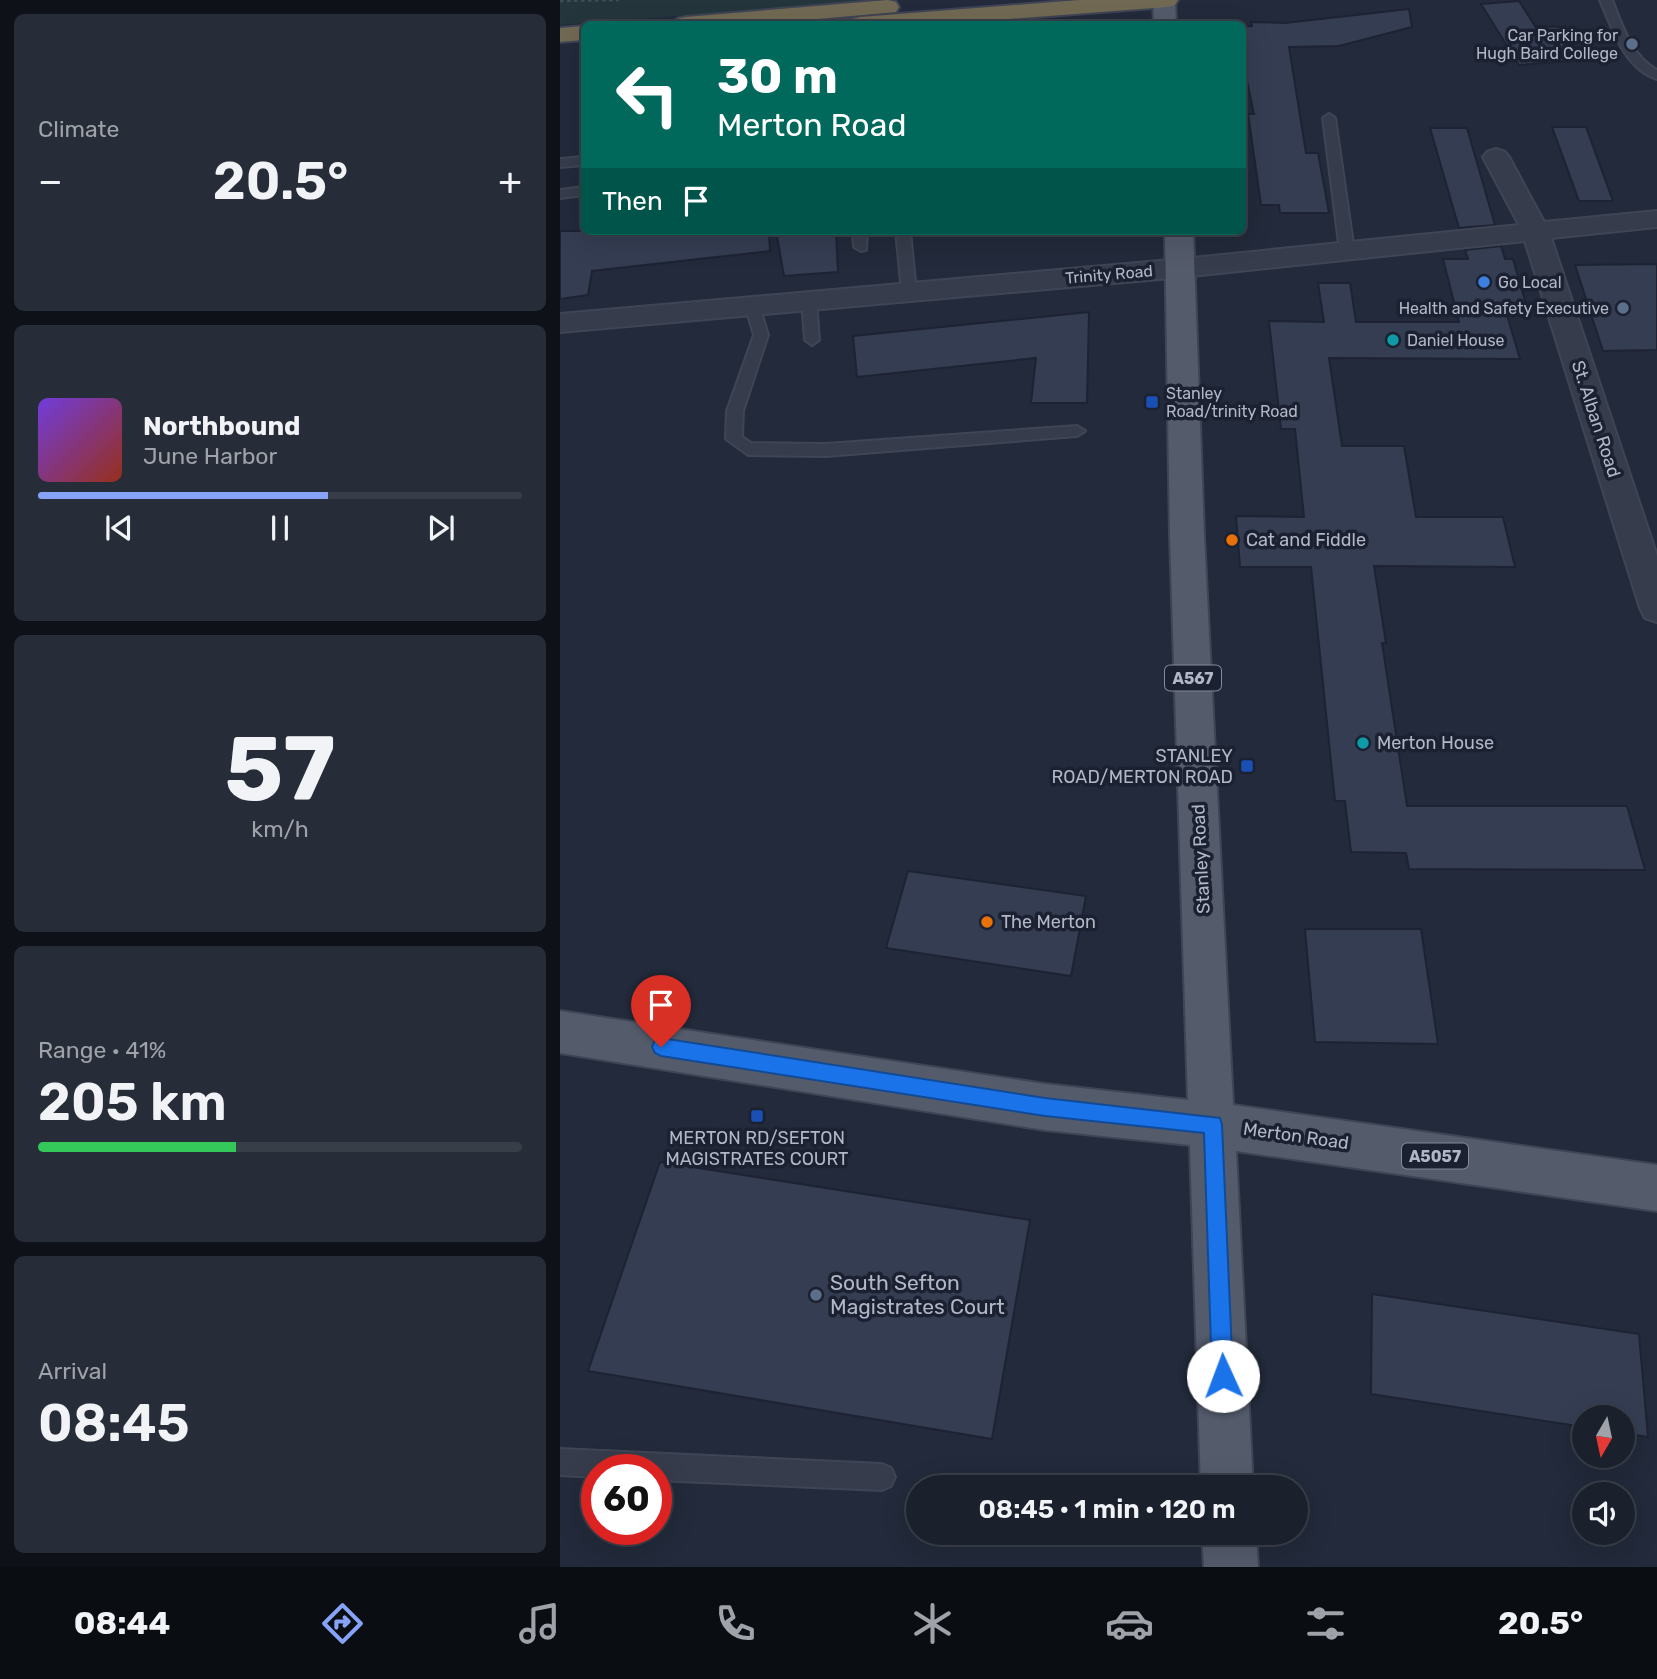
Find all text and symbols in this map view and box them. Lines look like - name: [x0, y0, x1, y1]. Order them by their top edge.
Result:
- place label: Car Parking for Hugh Baird College: [1476, 26, 1618, 63]
- marker: Car Parking for Hugh Baird College: [1624, 36, 1640, 52]
- text: 30 m: [717, 47, 838, 105]
- icon: left: [602, 49, 693, 140]
- text: Merton Road: [717, 106, 906, 144]
- text: Climate: [38, 115, 119, 143]
- text: 20.5°: [213, 150, 348, 212]
- text: −: [38, 158, 63, 204]
- text: +: [498, 158, 522, 204]
- icon: arrive: [677, 182, 715, 220]
- text: Then: [602, 186, 663, 217]
- street label: Trinity Road: [1064, 261, 1154, 288]
- place label: Go Local: [1498, 273, 1562, 292]
- marker: Go Local: [1476, 274, 1492, 290]
- place label: Health and Safety Executive: [1399, 299, 1609, 318]
- marker: Health and Safety Executive: [1615, 300, 1631, 316]
- place label: Daniel House: [1407, 331, 1505, 350]
- marker: Daniel House: [1385, 332, 1401, 348]
- street label: St. Alban Road: [1567, 358, 1625, 480]
- place label: Stanley Road/trinity Road: [1166, 384, 1298, 421]
- marker: Stanley Road/trinity Road: [1144, 394, 1160, 410]
- text: Northbound: [143, 411, 301, 442]
- text: June Harbor: [143, 442, 277, 470]
- icon: previous: [100, 509, 138, 547]
- icon: pause: [261, 509, 299, 547]
- icon: next: [422, 509, 460, 547]
- place label: Cat and Fiddle: [1246, 529, 1366, 551]
- marker: Cat and Fiddle: [1224, 532, 1240, 548]
- road number: A567: [1165, 666, 1221, 691]
- text: 57: [225, 715, 335, 823]
- place label: Merton House: [1377, 732, 1494, 754]
- marker: Merton House: [1355, 735, 1371, 751]
- place label: STANLEY ROAD/MERTON ROAD: [1052, 745, 1233, 788]
- marker: STANLEY ROAD/MERTON ROAD: [1239, 758, 1255, 774]
- street label: Stanley Road: [1187, 804, 1215, 914]
- text: km/h: [251, 815, 309, 843]
- place label: The Merton: [1001, 911, 1096, 933]
- marker: The Merton: [979, 914, 995, 930]
- pin: [631, 975, 691, 1047]
- icon: arrive: [642, 986, 680, 1024]
- text: Range · 41%: [38, 1036, 166, 1064]
- text: 205 km: [38, 1071, 227, 1133]
- marker: MERTON RD/SEFTON MAGISTRATES COURT: [749, 1108, 765, 1124]
- street label: Merton Road: [1242, 1118, 1350, 1154]
- place label: MERTON RD/SEFTON MAGISTRATES COURT: [665, 1127, 849, 1170]
- road number: A5057: [1402, 1144, 1468, 1168]
- place label: South Sefton Magistrates Court: [830, 1270, 1005, 1319]
- marker: South Sefton Magistrates Court: [808, 1287, 824, 1303]
- position arrow: [1186, 1339, 1260, 1413]
- text: Arrival: [38, 1357, 107, 1385]
- text: 08:45: [38, 1392, 190, 1454]
- north arrow: [1572, 1405, 1634, 1468]
- map controls: [1572, 1405, 1635, 1545]
- speed limit sign: 60: [581, 1454, 672, 1545]
- button: sound: [1572, 1482, 1635, 1545]
- text: 08:45 · 1 min · 120 m: [978, 1494, 1236, 1525]
- icon: directions: [318, 1599, 367, 1648]
- icon: music: [515, 1599, 564, 1648]
- icon: phone: [711, 1599, 760, 1648]
- icon: climate: [908, 1599, 957, 1648]
- icon: car: [1105, 1599, 1154, 1648]
- icon: filters: [1301, 1599, 1350, 1648]
- text: 08:44: [74, 1604, 170, 1642]
- text: 20.5°: [1498, 1604, 1583, 1642]

